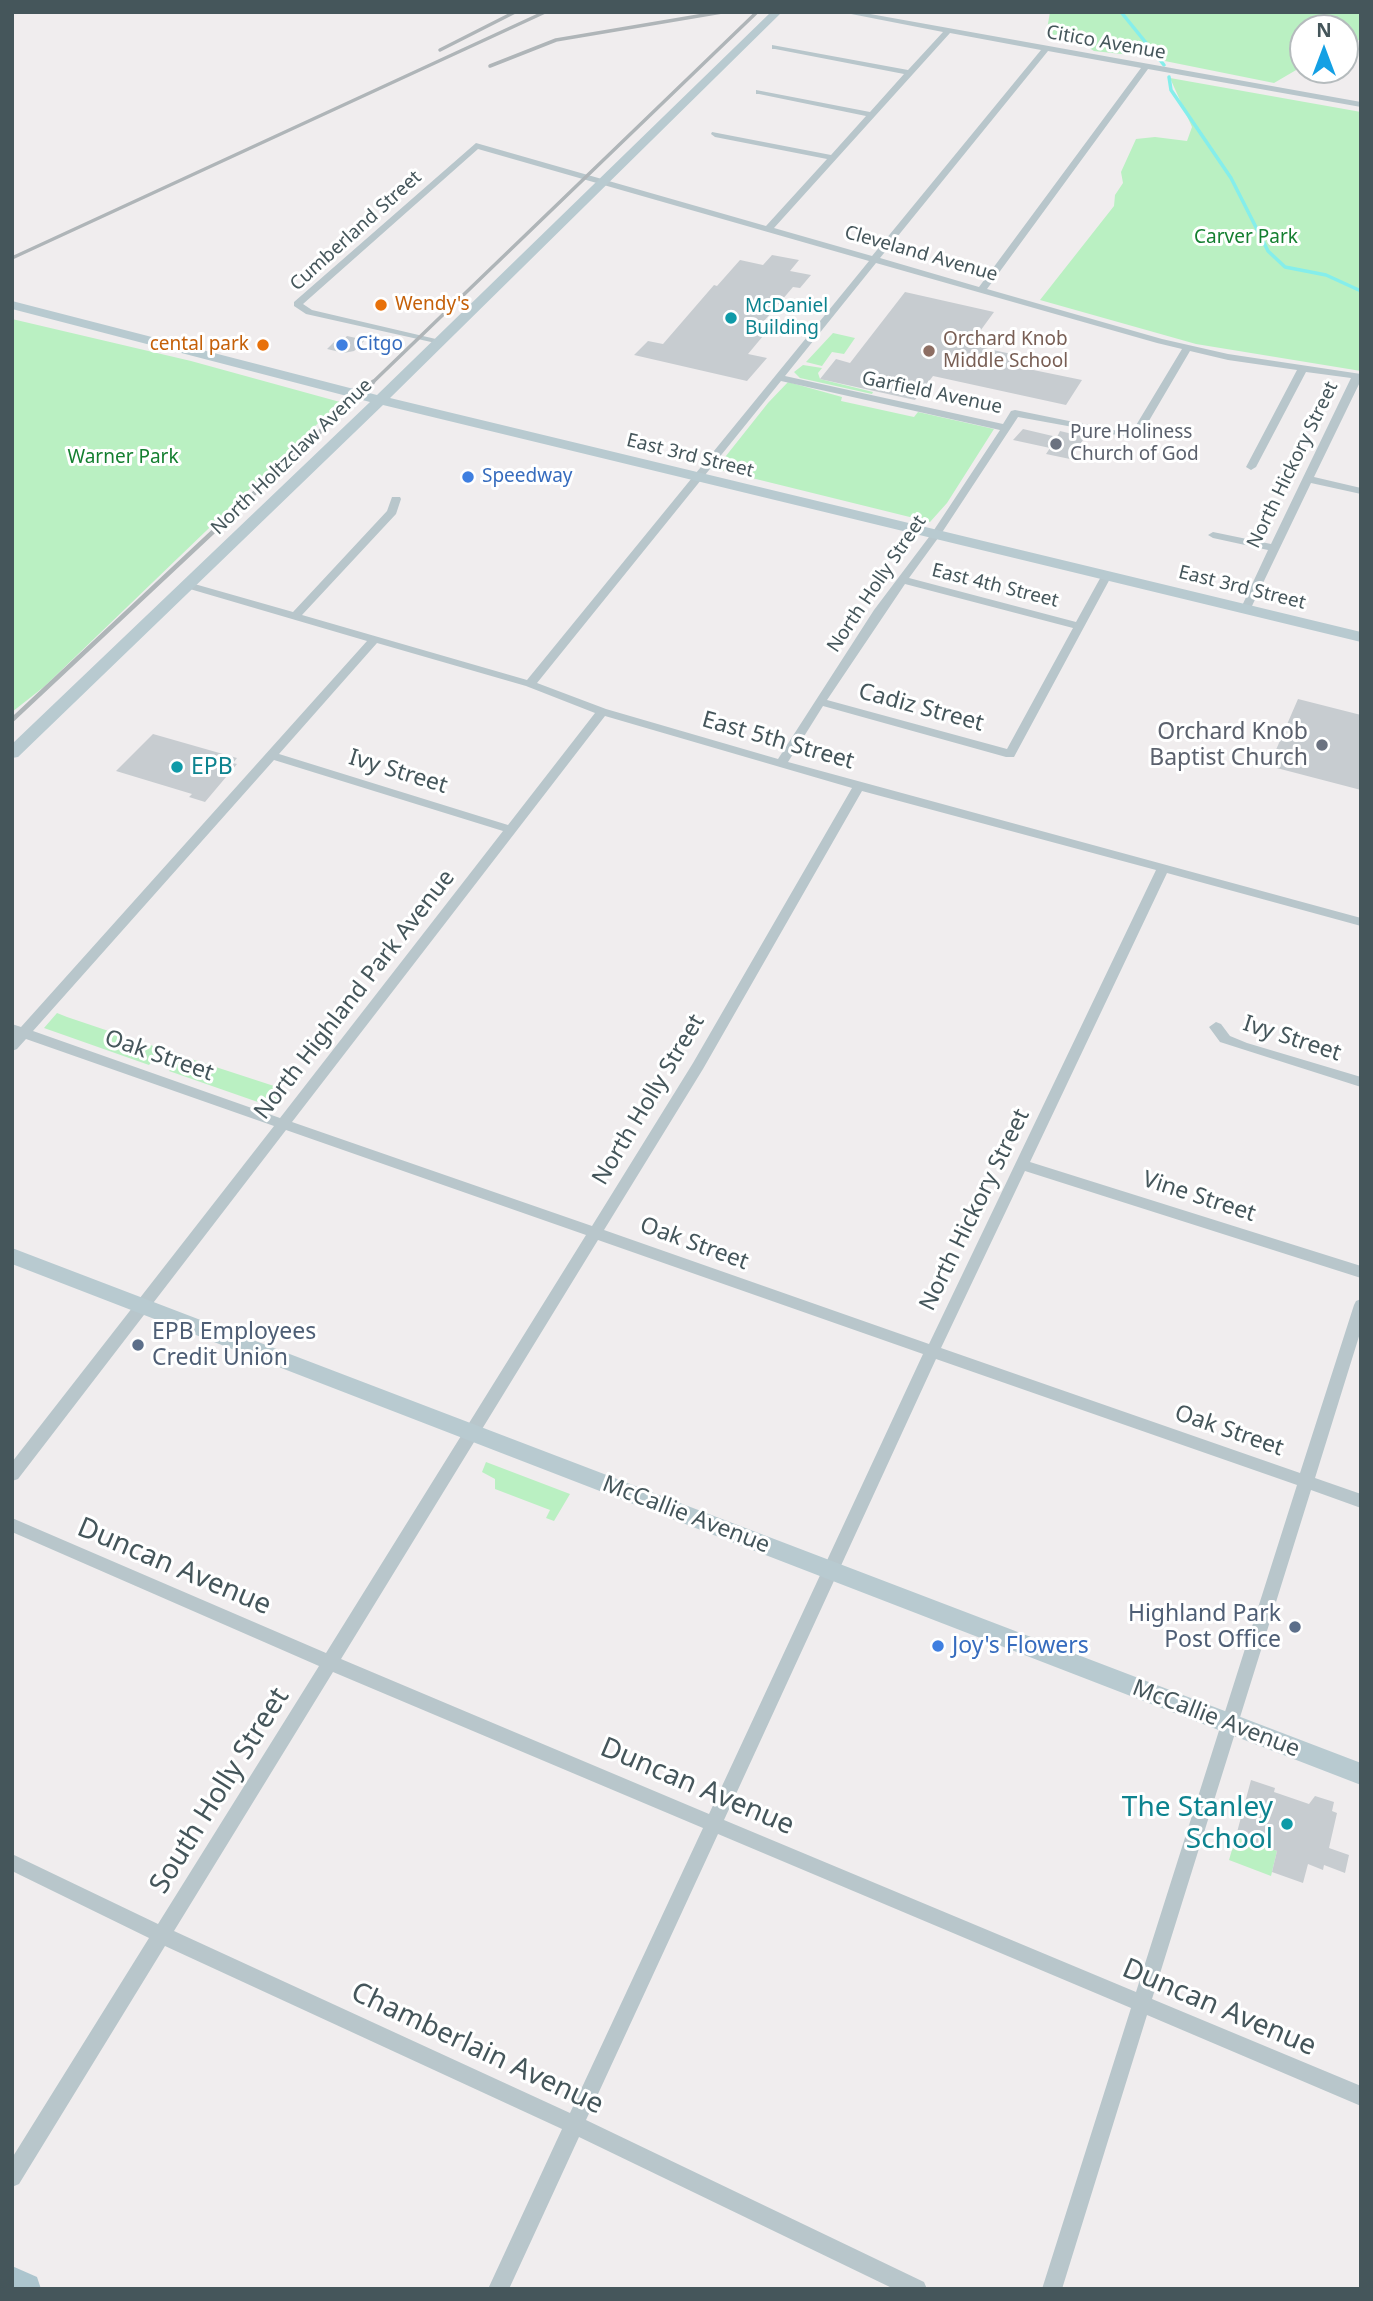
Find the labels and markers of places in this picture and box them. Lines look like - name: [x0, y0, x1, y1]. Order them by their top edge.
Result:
- place label: Wendy's: [395, 294, 470, 316]
- place label: McDaniel Building: [745, 296, 828, 340]
- marker: Wendy's: [373, 297, 389, 313]
- marker: McDaniel Building: [723, 310, 739, 326]
- place label: Orchard Knob Middle School: [943, 329, 1068, 373]
- place label: cental park: [150, 334, 249, 356]
- place label: Citgo: [356, 334, 403, 356]
- marker: cental park: [255, 337, 271, 353]
- marker: Citgo: [334, 337, 350, 353]
- marker: Orchard Knob Middle School: [921, 343, 937, 359]
- place label: Pure Holiness Church of God: [1070, 422, 1199, 466]
- marker: Pure Holiness Church of God: [1048, 436, 1064, 452]
- place label: Speedway: [482, 466, 573, 488]
- marker: Speedway: [460, 469, 476, 485]
- place label: Orchard Knob Baptist Church: [1149, 718, 1308, 772]
- marker: Orchard Knob Baptist Church: [1314, 737, 1330, 753]
- place label: EPB: [191, 753, 233, 781]
- marker: EPB: [169, 759, 185, 775]
- place label: EPB Employees Credit Union: [152, 1318, 316, 1372]
- marker: EPB Employees Credit Union: [130, 1337, 146, 1353]
- place label: Highland Park Post Office: [1128, 1600, 1281, 1654]
- marker: Highland Park Post Office: [1287, 1619, 1303, 1635]
- place label: Joy's Flowers: [952, 1632, 1089, 1660]
- marker: Joy's Flowers: [930, 1638, 946, 1654]
- place label: The Stanley School: [1122, 1791, 1273, 1857]
- marker: The Stanley School: [1279, 1816, 1295, 1832]

